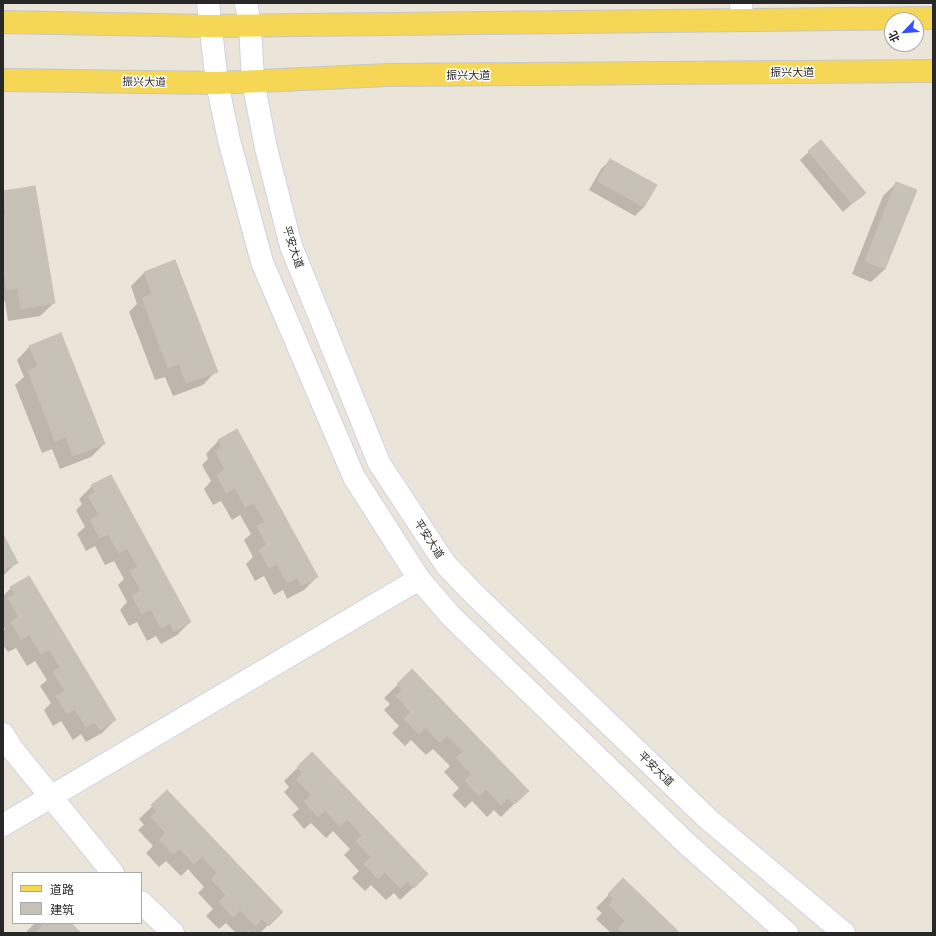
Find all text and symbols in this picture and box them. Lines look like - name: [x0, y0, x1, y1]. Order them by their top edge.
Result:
- north arrow: [884, 12, 924, 52]
- text: 北: [885, 29, 902, 45]
- street label: 振兴大道: [770, 65, 814, 79]
- street label: 振兴大道: [446, 68, 490, 82]
- street label: 振兴大道: [122, 75, 166, 89]
- street label: 平安大道: [280, 224, 306, 270]
- street label: 平安大道: [411, 517, 447, 561]
- street label: 平安大道: [636, 749, 676, 789]
- legend: [12, 872, 142, 924]
- text: 道路: [50, 882, 74, 896]
- text: 建筑: [50, 902, 74, 916]

